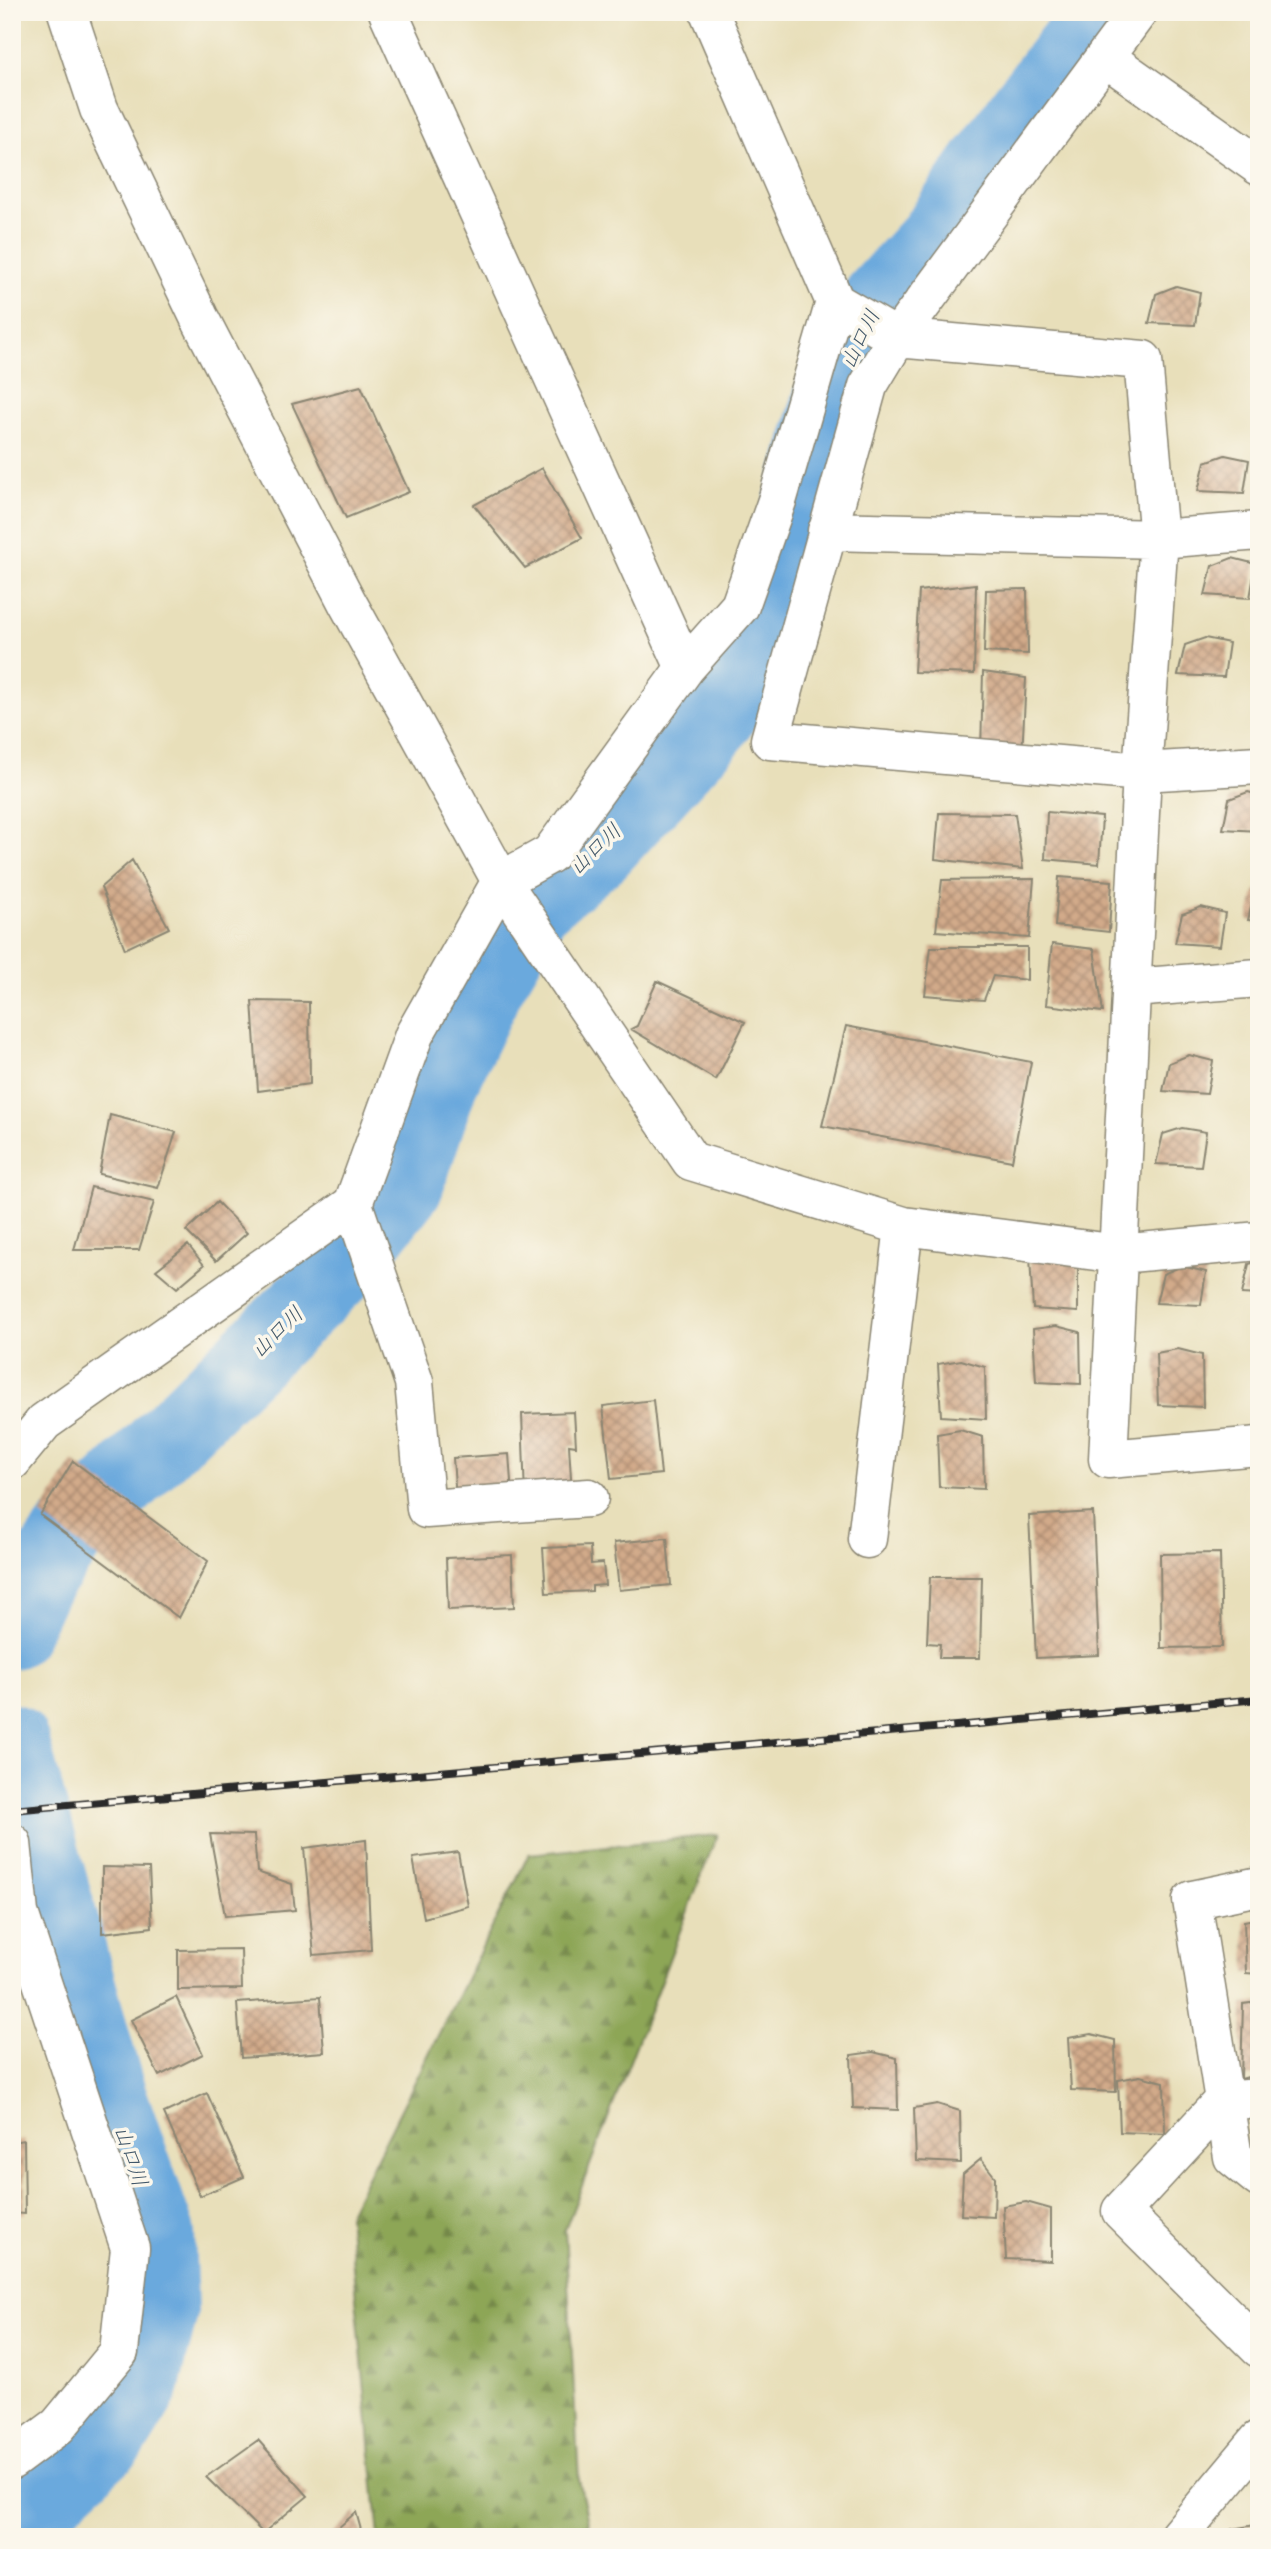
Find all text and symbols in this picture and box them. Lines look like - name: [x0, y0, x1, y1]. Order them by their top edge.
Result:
- water label: 山口川: [834, 305, 886, 373]
- water label: 山口川: [563, 817, 627, 881]
- water label: 山口川: [245, 1300, 309, 1364]
- water label: 山口川: [108, 2122, 154, 2190]

